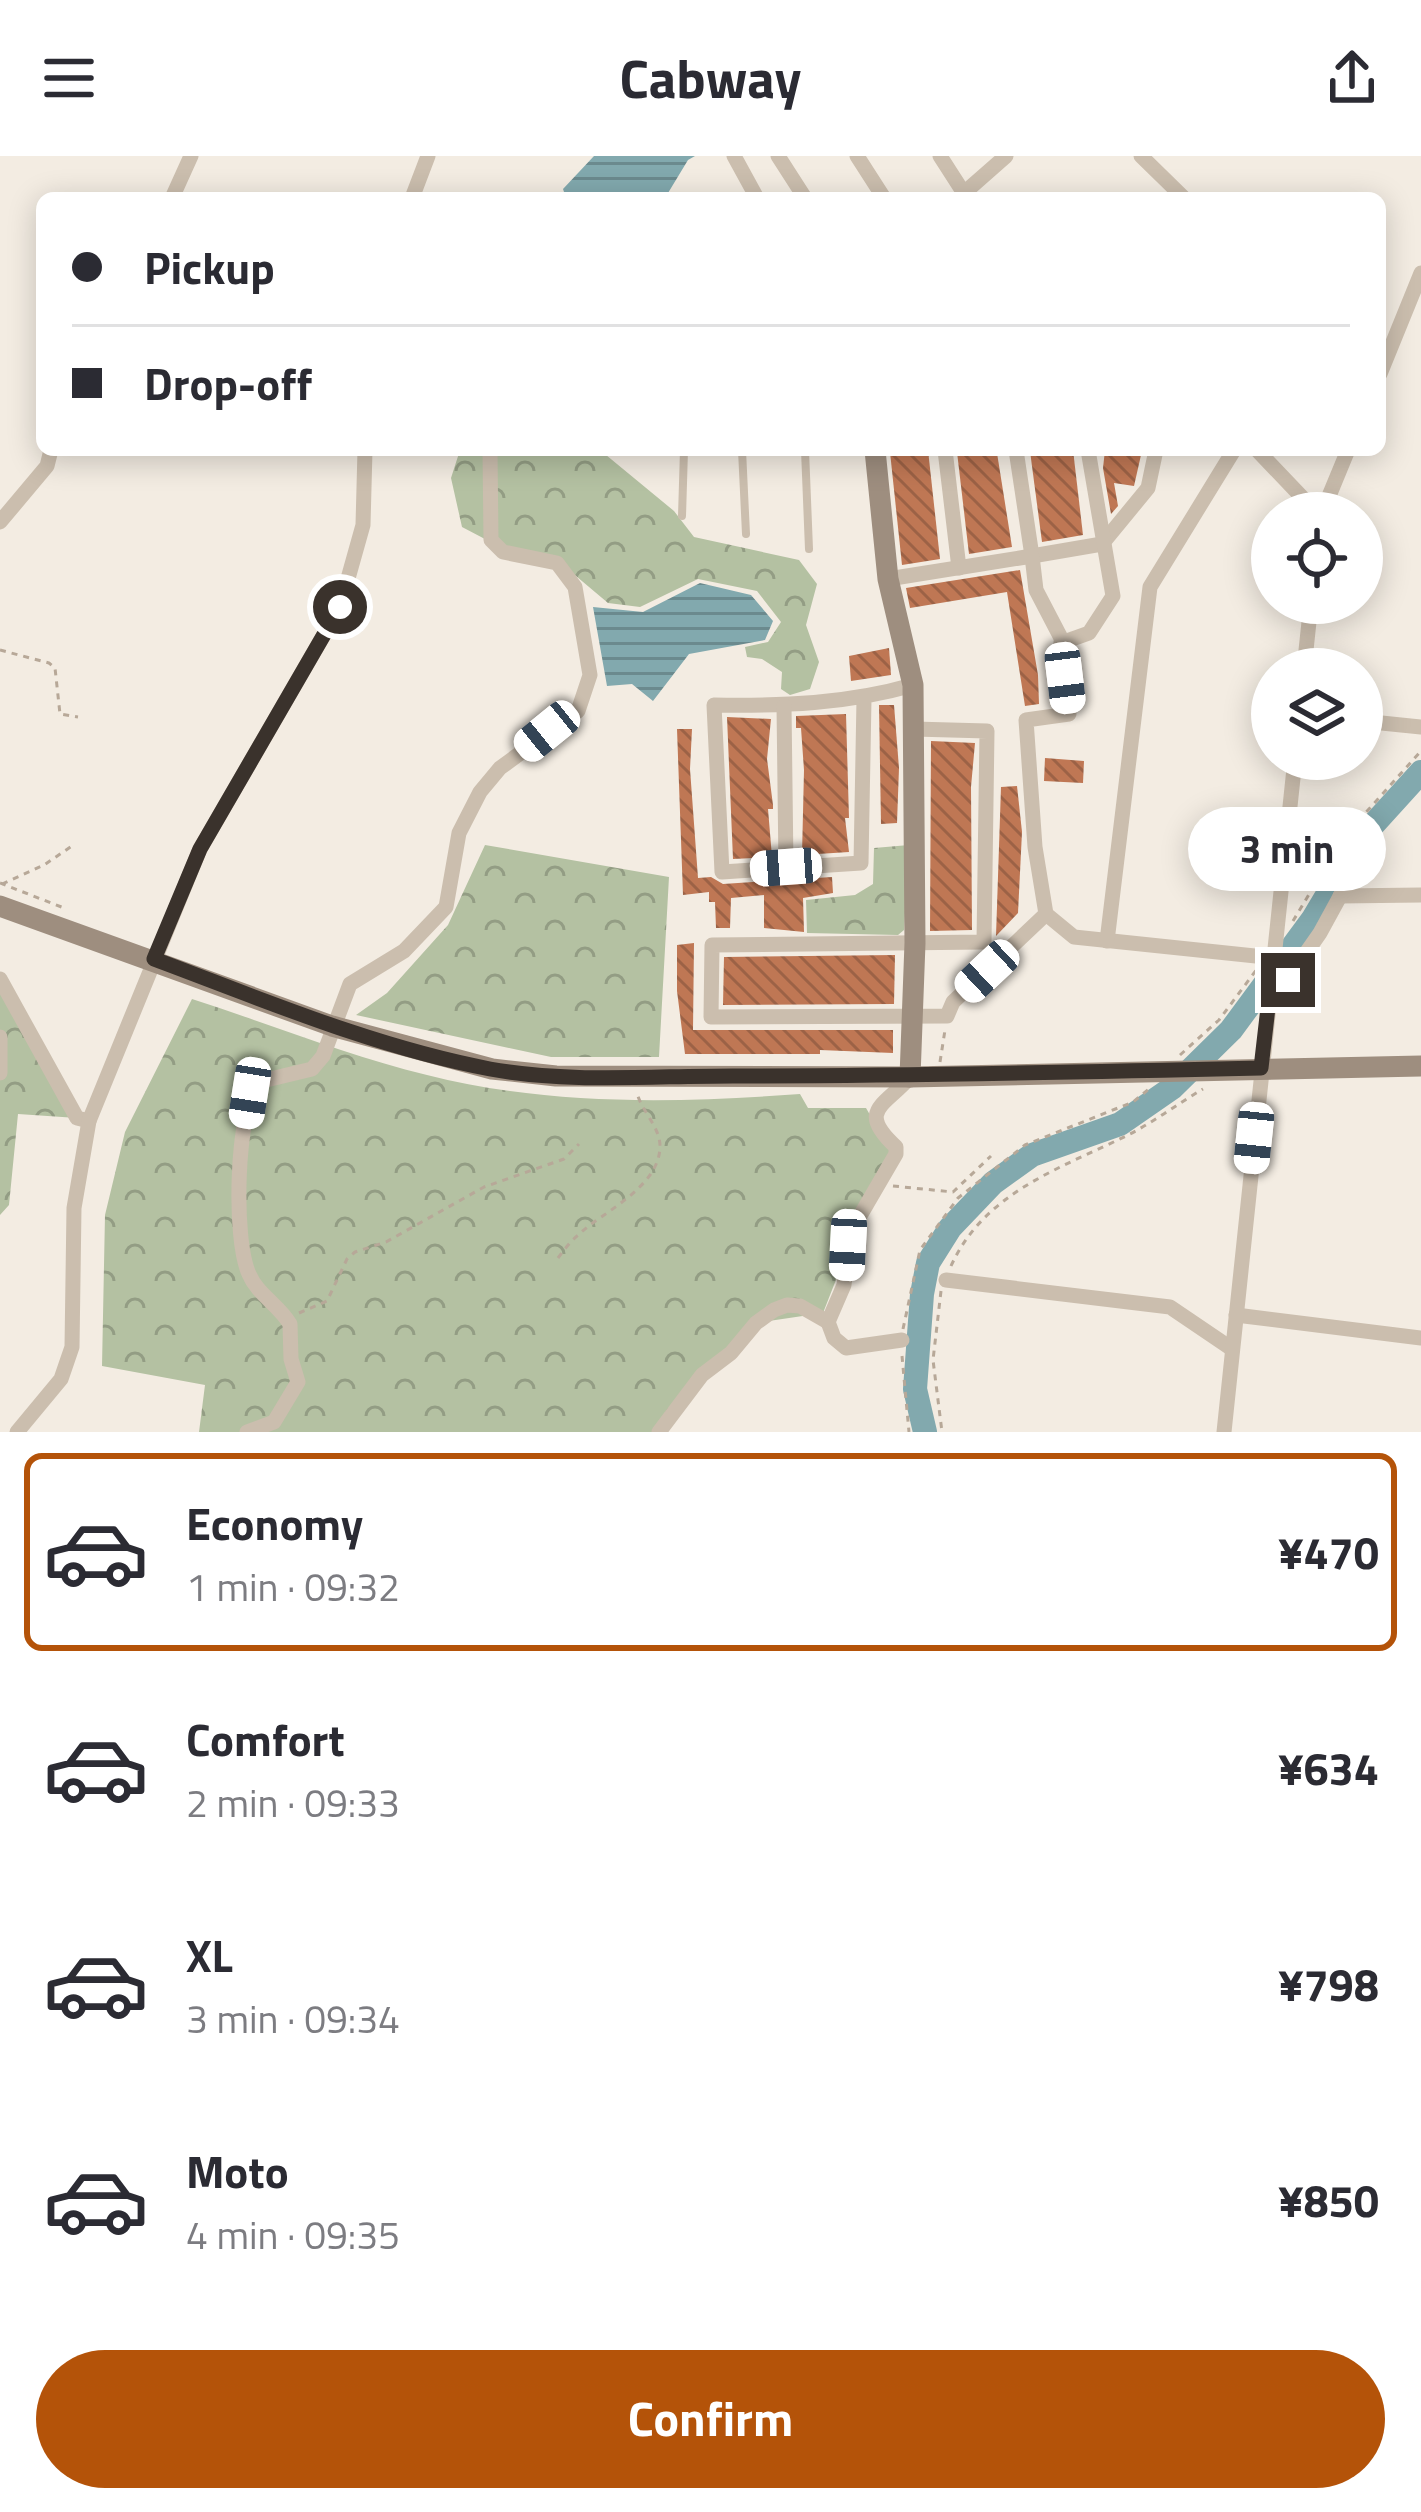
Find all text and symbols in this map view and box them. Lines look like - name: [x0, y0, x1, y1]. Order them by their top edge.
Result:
- text: Cabway: [619, 37, 802, 119]
- icon: menu: [36, 45, 102, 111]
- icon: share: [1319, 45, 1385, 111]
- text: Pickup: [144, 233, 275, 301]
- text: Drop-off: [144, 349, 312, 417]
- map controls: [1251, 492, 1383, 780]
- button: locate: [1251, 492, 1383, 624]
- route start: [313, 580, 367, 634]
- car: [1043, 640, 1087, 716]
- button: layers: [1251, 648, 1383, 780]
- car: [508, 694, 586, 768]
- callout: 3 min: [1189, 806, 1387, 890]
- text: 3 min: [1240, 819, 1334, 878]
- car: [749, 847, 823, 887]
- car: [948, 933, 1026, 1009]
- route end: [1261, 953, 1315, 1007]
- car: [227, 1055, 273, 1131]
- car: [1232, 1100, 1276, 1176]
- car: [828, 1208, 868, 1282]
- text: Economy: [186, 1489, 363, 1557]
- icon: car: [42, 1498, 150, 1606]
- text: ¥470: [1278, 1518, 1379, 1586]
- text: 1 min · 09:32: [186, 1557, 400, 1616]
- text: Comfort: [186, 1705, 345, 1773]
- icon: car: [42, 1714, 150, 1822]
- text: ¥634: [1278, 1734, 1379, 1802]
- text: 2 min · 09:33: [186, 1773, 400, 1832]
- text: XL: [186, 1921, 233, 1989]
- icon: car: [42, 1930, 150, 2038]
- text: ¥798: [1278, 1950, 1379, 2018]
- text: 3 min · 09:34: [186, 1989, 400, 2048]
- text: Moto: [186, 2137, 289, 2205]
- icon: car: [42, 2146, 150, 2254]
- text: ¥850: [1278, 2166, 1379, 2234]
- text: 4 min · 09:35: [186, 2205, 400, 2264]
- button: Confirm: [36, 2350, 1385, 2488]

